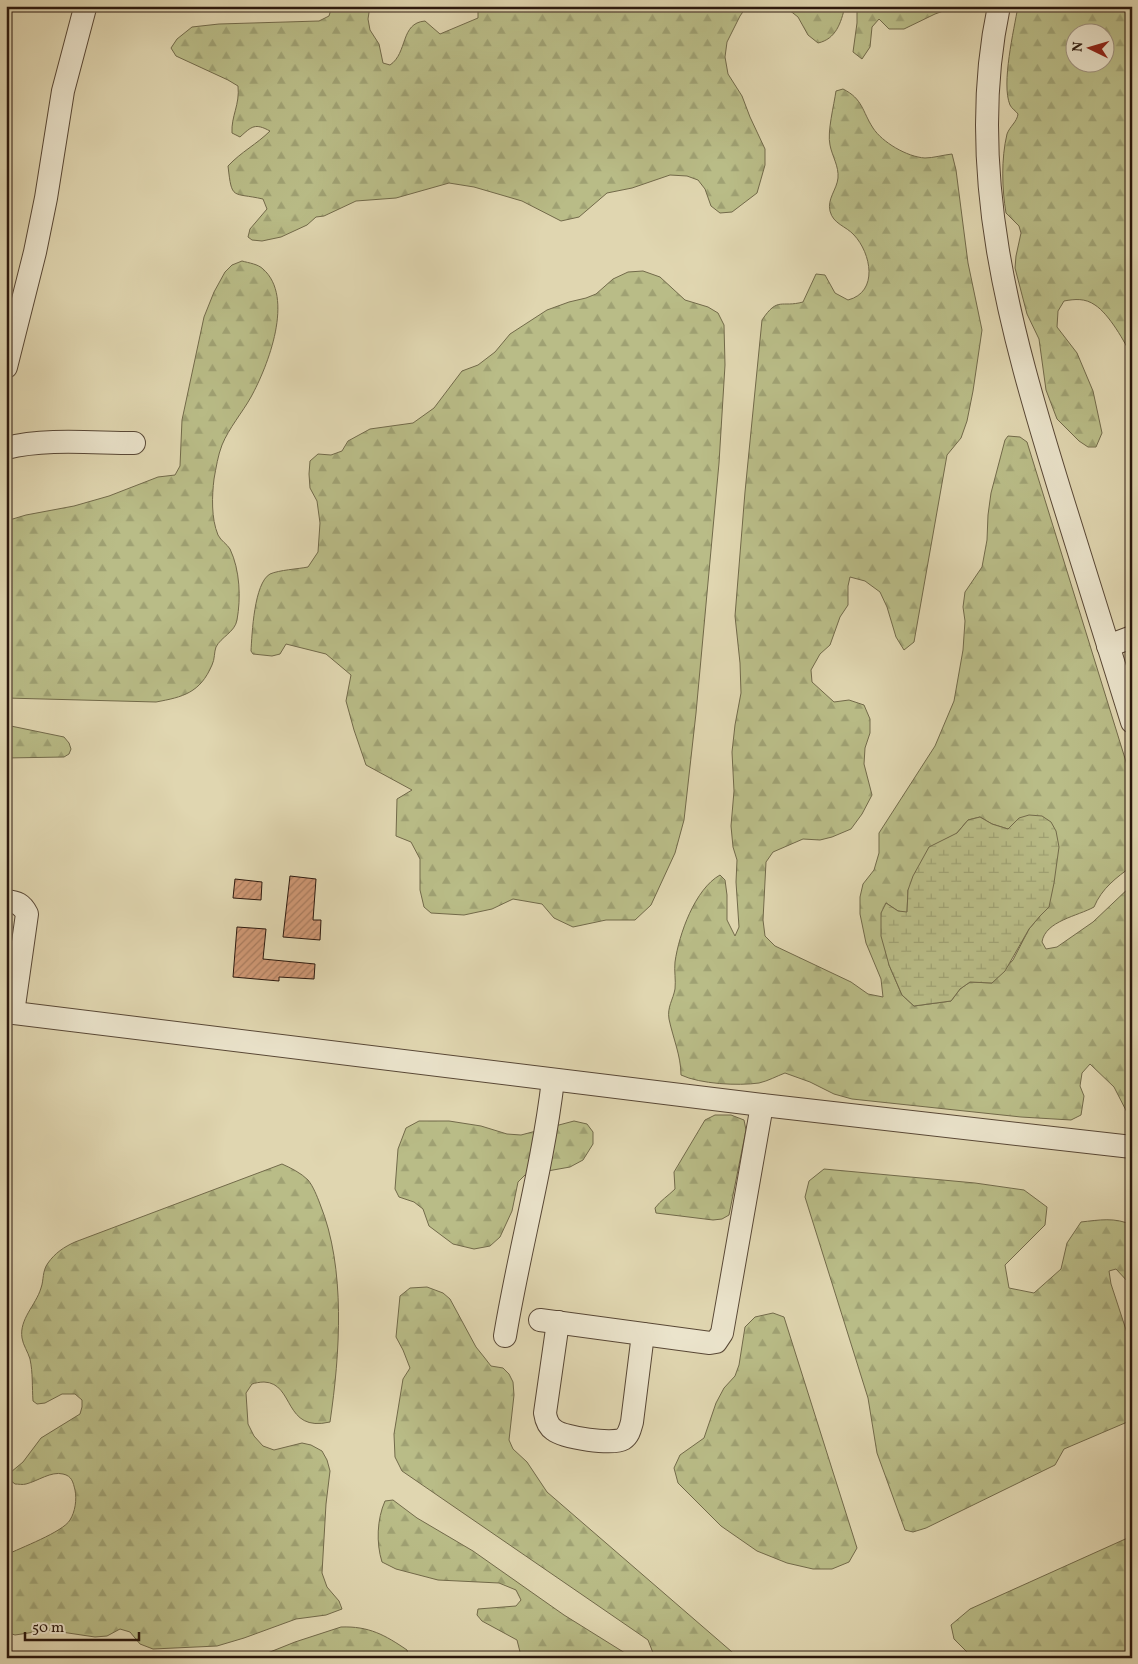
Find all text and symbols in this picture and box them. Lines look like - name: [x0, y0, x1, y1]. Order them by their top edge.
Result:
- north arrow: [1066, 22, 1116, 72]
- text: N: [1069, 41, 1088, 53]
- scale bar: [25, 1609, 139, 1641]
- text: 50 m: [32, 1618, 64, 1639]

